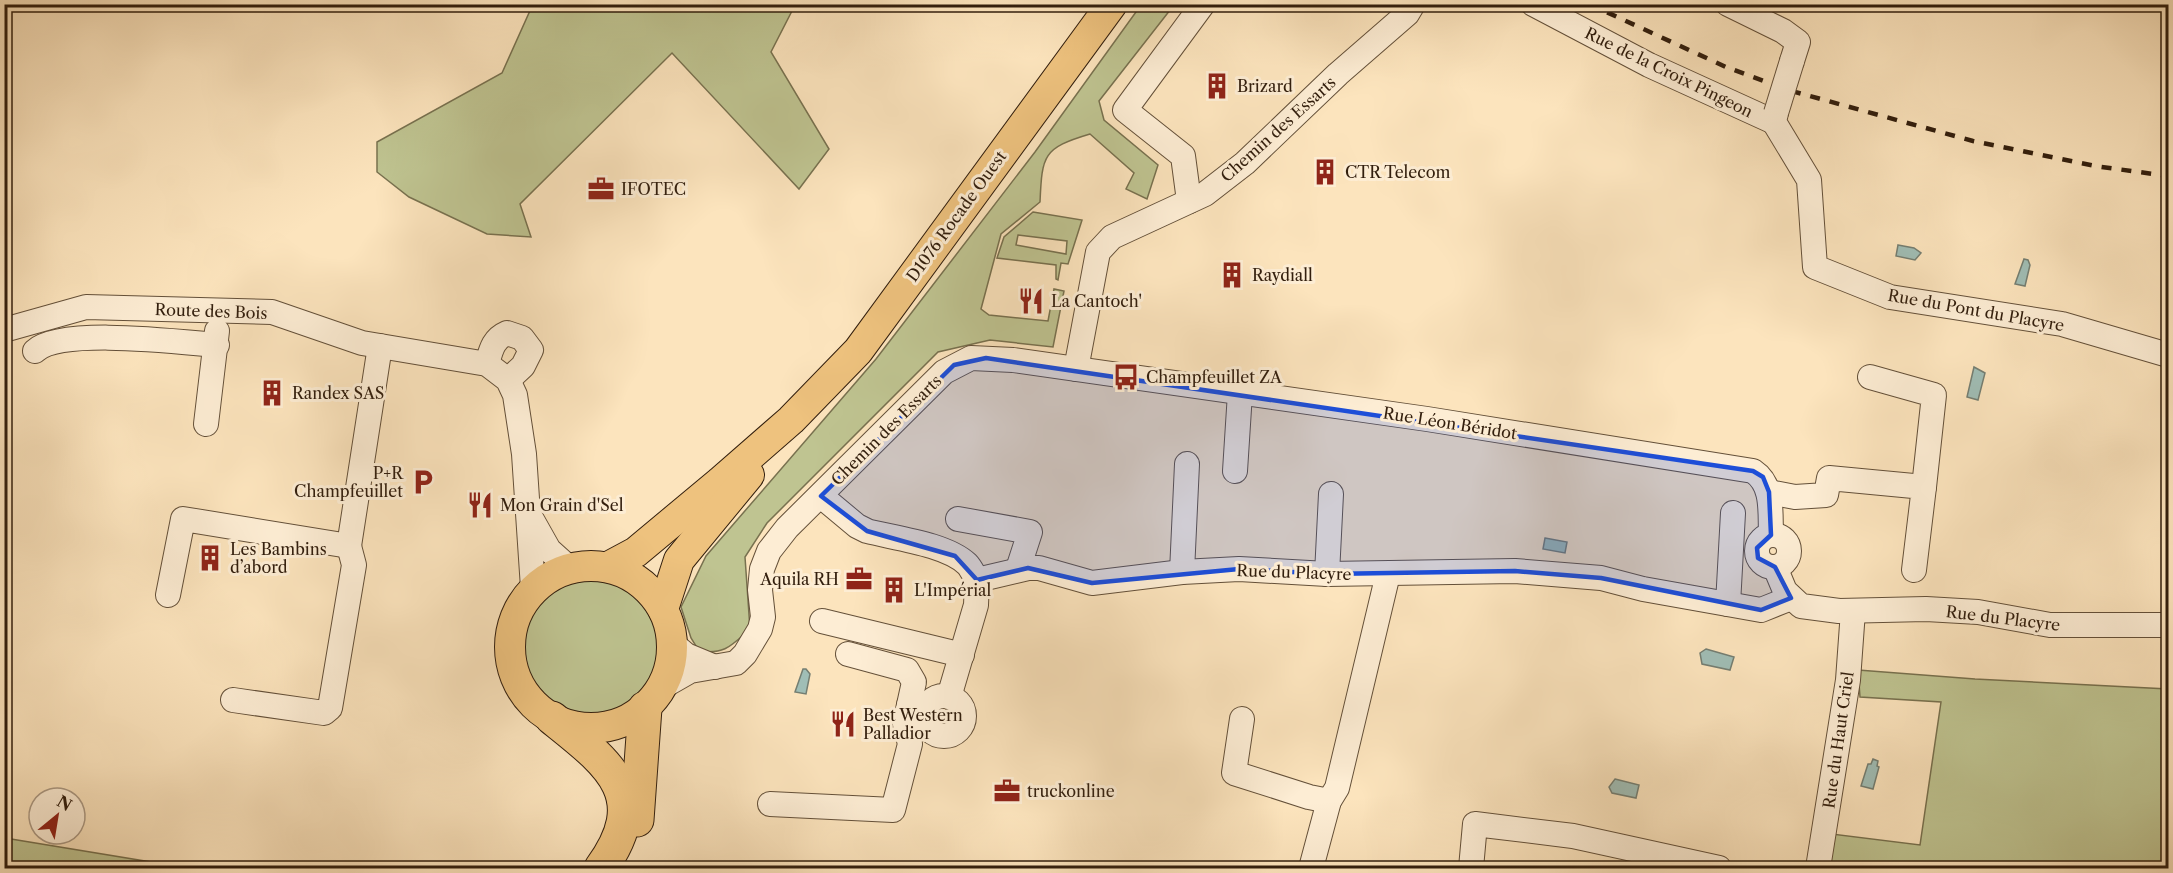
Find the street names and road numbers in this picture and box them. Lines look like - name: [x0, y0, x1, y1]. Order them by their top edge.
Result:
- street label: Rue de la Croix Pingeon: [1582, 23, 1756, 121]
- street label: Chemin des Essarts: [1216, 72, 1340, 186]
- street label: D1076 Rocade Ouest: [902, 146, 1010, 285]
- street label: Rue du Pont du Placyre: [1886, 285, 2066, 335]
- street label: Route des Bois: [154, 299, 268, 323]
- street label: Chemin des Essarts: [827, 371, 945, 489]
- street label: Rue Léon Béridot: [1382, 403, 1519, 444]
- street label: Rue du Placyre: [1236, 560, 1352, 584]
- street label: Rue du Placyre: [1945, 601, 2061, 635]
- street label: Rue du Haut Criel: [1818, 670, 1858, 810]

